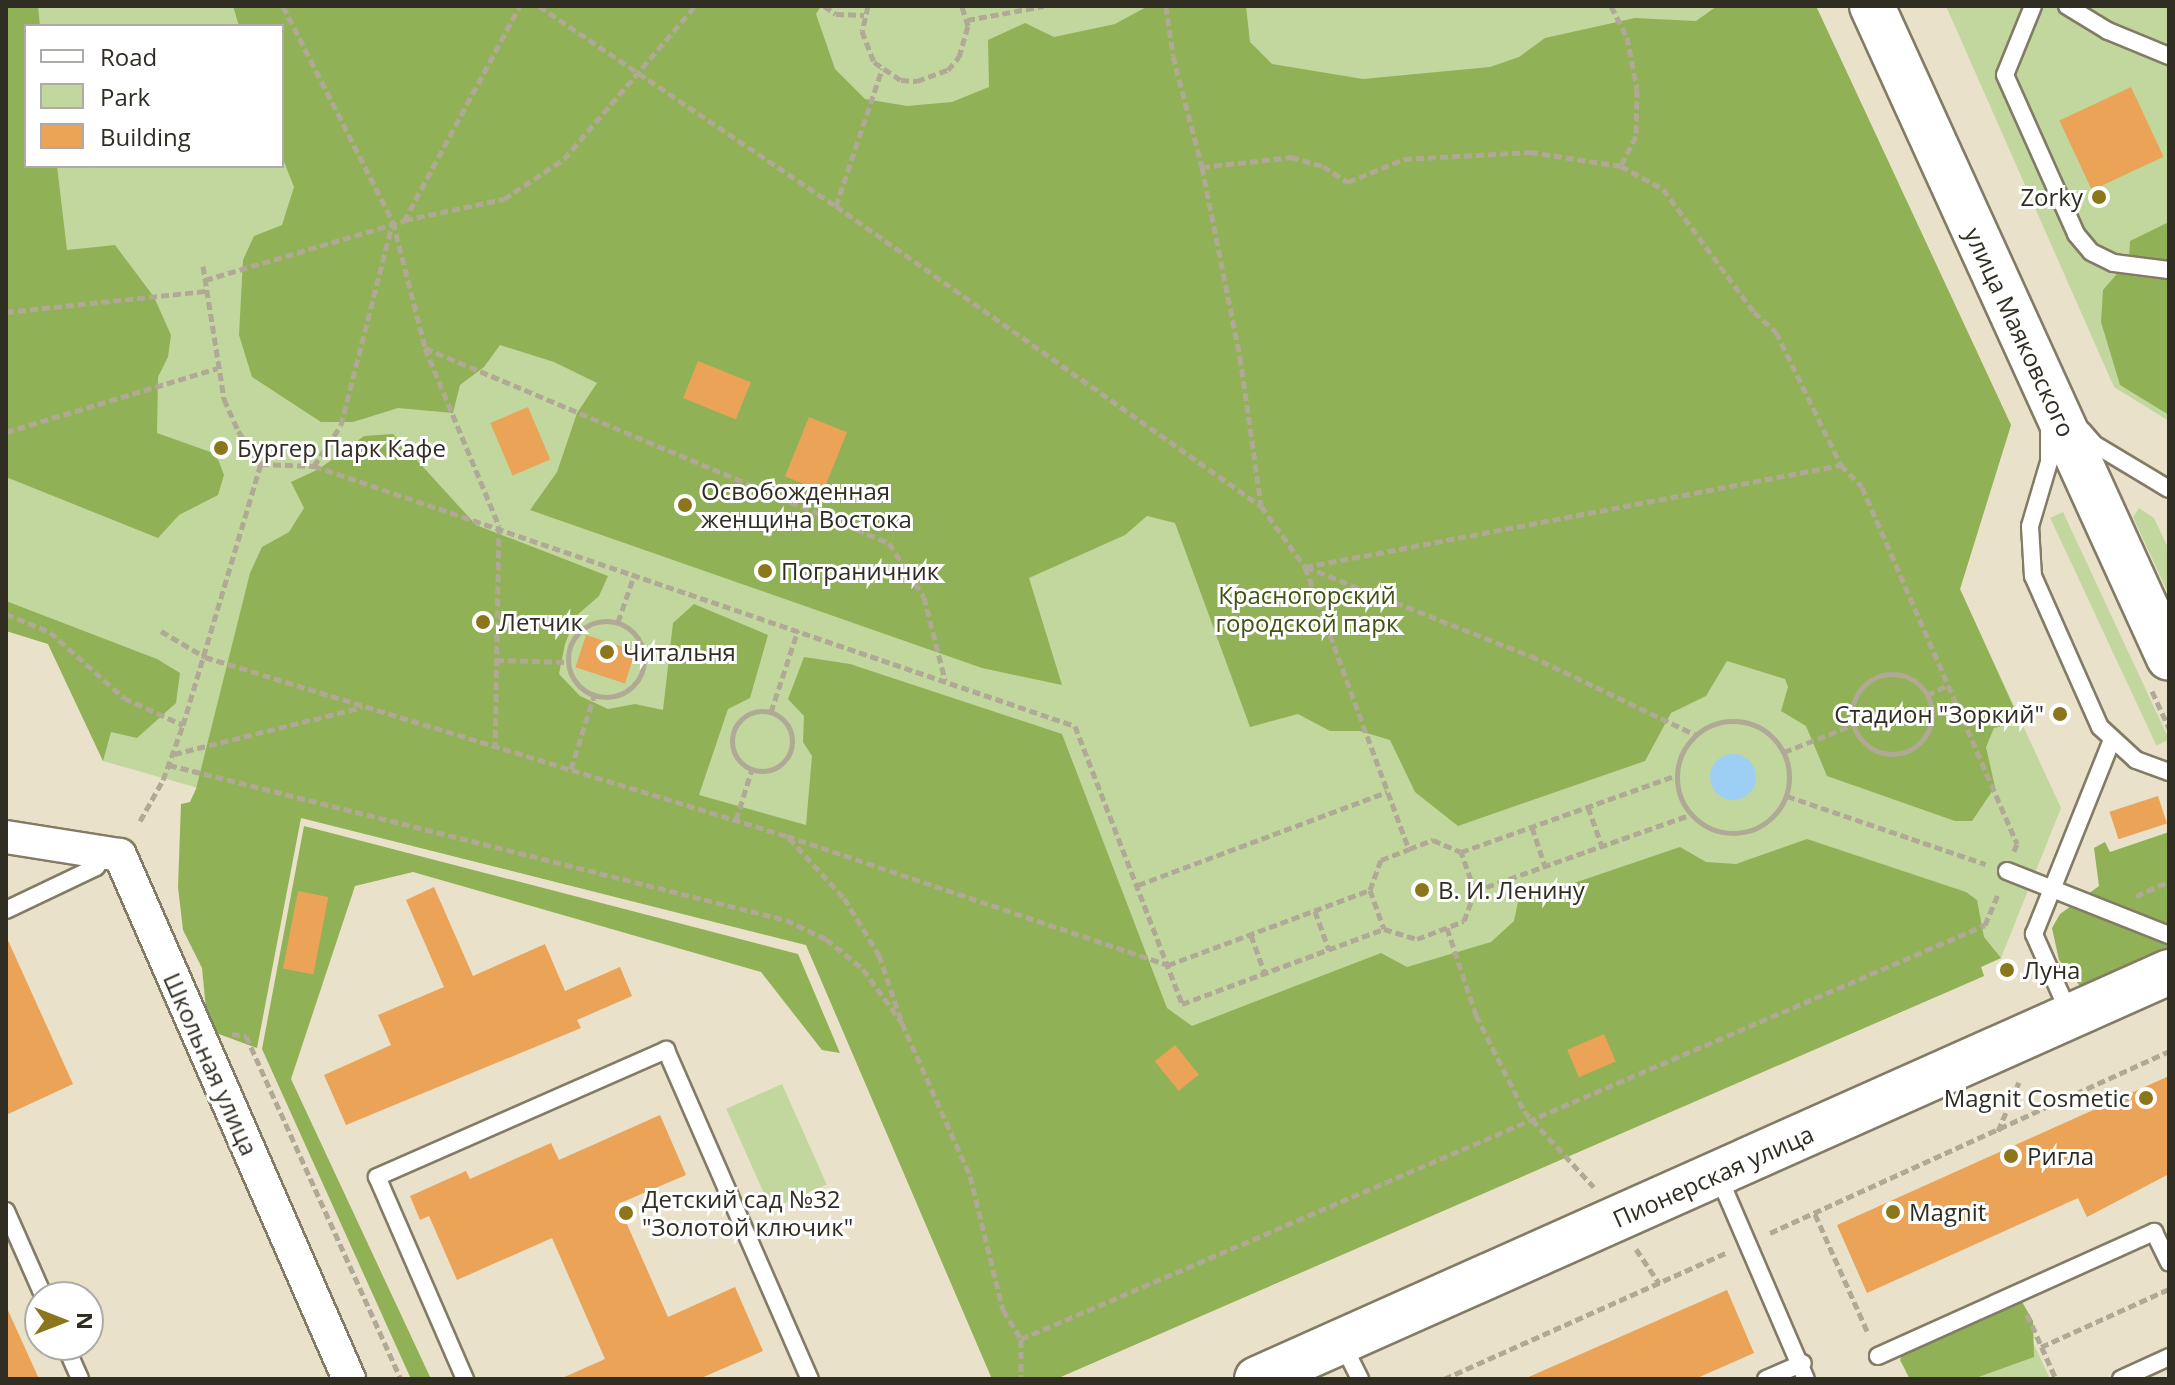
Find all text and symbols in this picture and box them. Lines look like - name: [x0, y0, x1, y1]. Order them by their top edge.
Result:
- legend: [24, 24, 284, 168]
- text: Road: [100, 40, 157, 73]
- text: Park: [100, 80, 150, 113]
- text: Building: [100, 120, 191, 153]
- place label: Zorky: [2020, 183, 2083, 211]
- marker: Zorky: [2090, 188, 2108, 206]
- street label: улица Маяковского: [1959, 223, 2081, 441]
- place label: Бургер Парк Кафе: [237, 434, 446, 462]
- marker: Бургер Парк Кафе: [212, 439, 230, 457]
- place label: Освобожденная женщина Востока: [701, 477, 912, 533]
- marker: Освобожденная женщина Востока: [676, 496, 694, 514]
- place label: Пограничник: [781, 557, 939, 585]
- marker: Пограничник: [756, 562, 774, 580]
- park label: Красногорский городской парк: [1216, 581, 1398, 637]
- place label: Летчик: [499, 608, 583, 636]
- marker: Летчик: [474, 613, 492, 631]
- place label: Читальня: [623, 638, 736, 666]
- marker: Читальня: [598, 643, 616, 661]
- place label: Стадион "Зоркий": [1834, 700, 2044, 728]
- marker: Стадион "Зоркий": [2051, 705, 2069, 723]
- place label: В. И. Ленину: [1438, 876, 1585, 904]
- marker: В. И. Ленину: [1413, 881, 1431, 899]
- place label: Луна: [2023, 956, 2080, 984]
- marker: Луна: [1998, 961, 2016, 979]
- street label: Школьная улица: [158, 968, 264, 1160]
- place label: Magnit Cosmetic: [1944, 1084, 2130, 1112]
- marker: Magnit Cosmetic: [2137, 1089, 2155, 1107]
- street label: Пионерская улица: [1608, 1119, 1818, 1233]
- place label: Ригла: [2027, 1142, 2094, 1170]
- marker: Ригла: [2002, 1147, 2020, 1165]
- place label: Детский сад №32 "Золотой ключик": [642, 1185, 853, 1241]
- place label: Magnit: [1909, 1198, 1986, 1226]
- marker: Magnit: [1884, 1203, 1902, 1221]
- marker: Детский сад №32 "Золотой ключик": [617, 1204, 635, 1222]
- north arrow: [24, 1281, 104, 1361]
- text: N: [71, 1312, 101, 1330]

